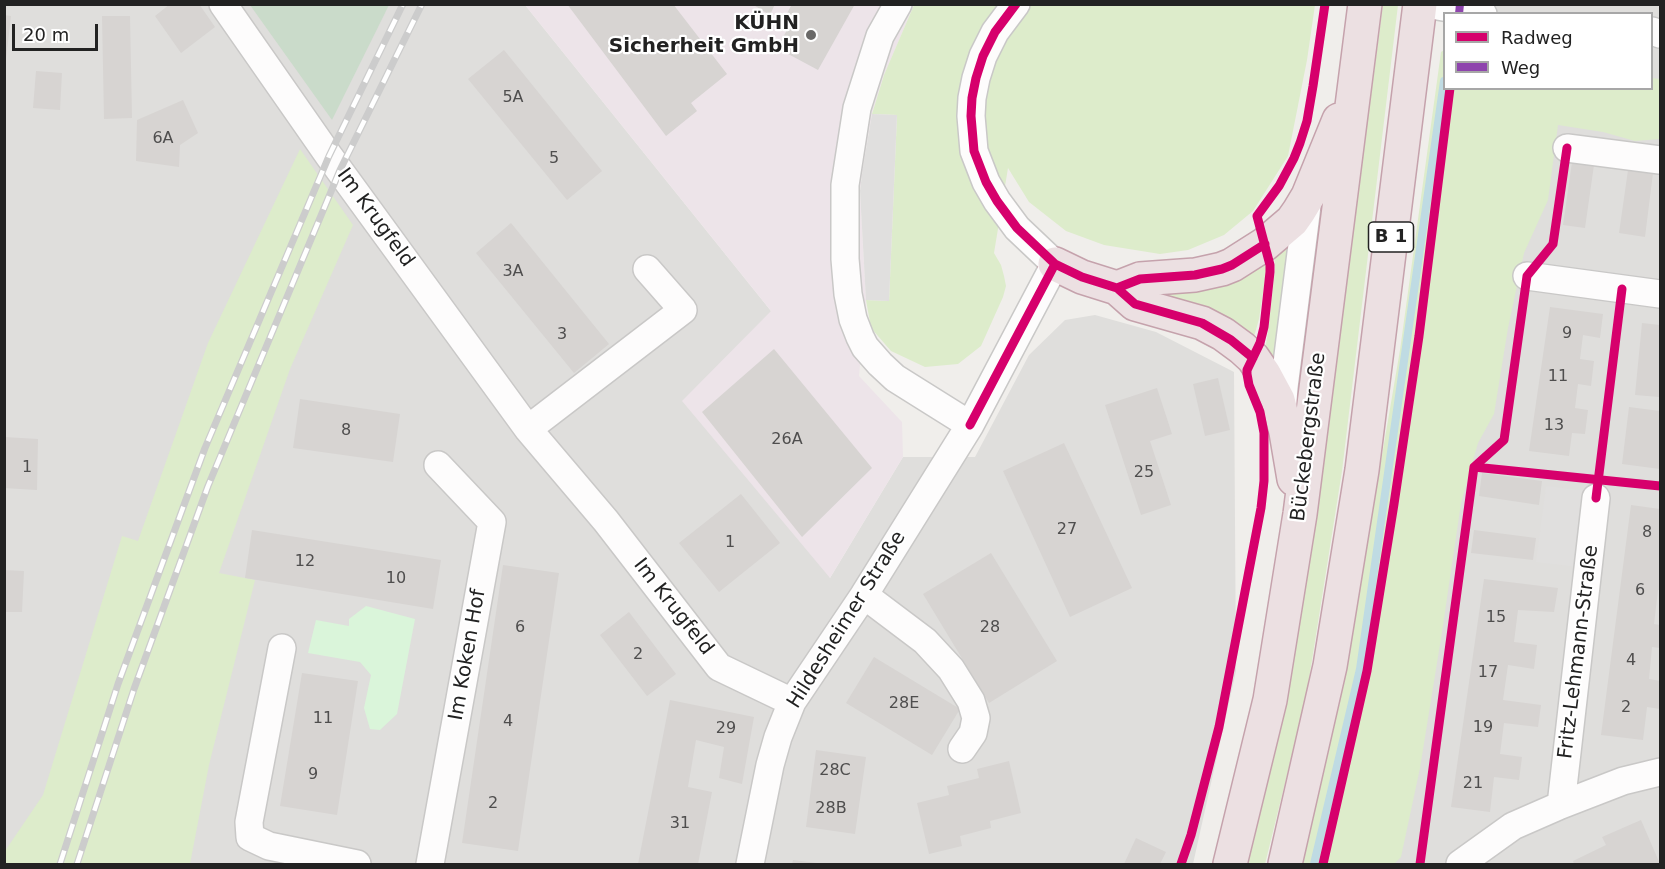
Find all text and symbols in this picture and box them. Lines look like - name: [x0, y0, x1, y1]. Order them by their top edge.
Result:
- scale bar: [15, 12, 100, 50]
- place label: KÜHN Sicherheit GmbH: [609, 12, 799, 59]
- legend: [1443, 12, 1653, 90]
- text: 20 m: [23, 24, 69, 45]
- text: Radweg: [1501, 27, 1573, 48]
- marker: KÜHN Sicherheit GmbH: [804, 28, 818, 42]
- text: Weg: [1501, 57, 1540, 78]
- house number: 5A: [502, 88, 524, 108]
- house number: 6A: [152, 129, 174, 149]
- house number: 5: [549, 149, 559, 169]
- street label: Im Krugfeld: [331, 164, 419, 272]
- road number: B 1: [1368, 222, 1414, 252]
- house number: 3A: [502, 262, 524, 282]
- house number: 9: [1562, 324, 1572, 344]
- house number: 3: [557, 325, 567, 345]
- street label: Bückebergstraße: [1287, 351, 1331, 523]
- house number: 11: [1548, 367, 1568, 387]
- house number: 13: [1544, 416, 1564, 436]
- house number: 8: [341, 421, 351, 441]
- house number: 26A: [771, 430, 803, 450]
- house number: 1: [22, 458, 32, 478]
- house number: 25: [1134, 463, 1154, 483]
- house number: 27: [1057, 520, 1077, 540]
- house number: 8: [1642, 523, 1652, 543]
- street label: Hildesheimer Straße: [783, 527, 911, 713]
- house number: 1: [725, 533, 735, 553]
- street label: Fritz-Lehmann-Straße: [1554, 544, 1604, 760]
- house number: 12: [295, 552, 315, 572]
- street label: Im Krugfeld: [628, 554, 718, 660]
- house number: 10: [386, 569, 406, 589]
- house number: 6: [1635, 581, 1645, 601]
- street label: Im Koken Hof: [445, 588, 491, 722]
- house number: 15: [1486, 608, 1506, 628]
- house number: 6: [515, 618, 525, 638]
- house number: 28: [980, 618, 1000, 638]
- house number: 2: [633, 645, 643, 665]
- house number: 4: [1626, 651, 1636, 671]
- house number: 17: [1478, 663, 1498, 683]
- house number: 28E: [889, 694, 919, 714]
- house number: 2: [1621, 698, 1631, 718]
- house number: 11: [313, 709, 333, 729]
- house number: 4: [503, 712, 513, 732]
- house number: 19: [1473, 718, 1493, 738]
- house number: 29: [716, 719, 736, 739]
- house number: 28C: [819, 761, 851, 781]
- house number: 9: [308, 765, 318, 785]
- house number: 21: [1463, 774, 1483, 794]
- house number: 2: [488, 794, 498, 814]
- house number: 28B: [815, 799, 847, 819]
- house number: 31: [670, 814, 690, 834]

